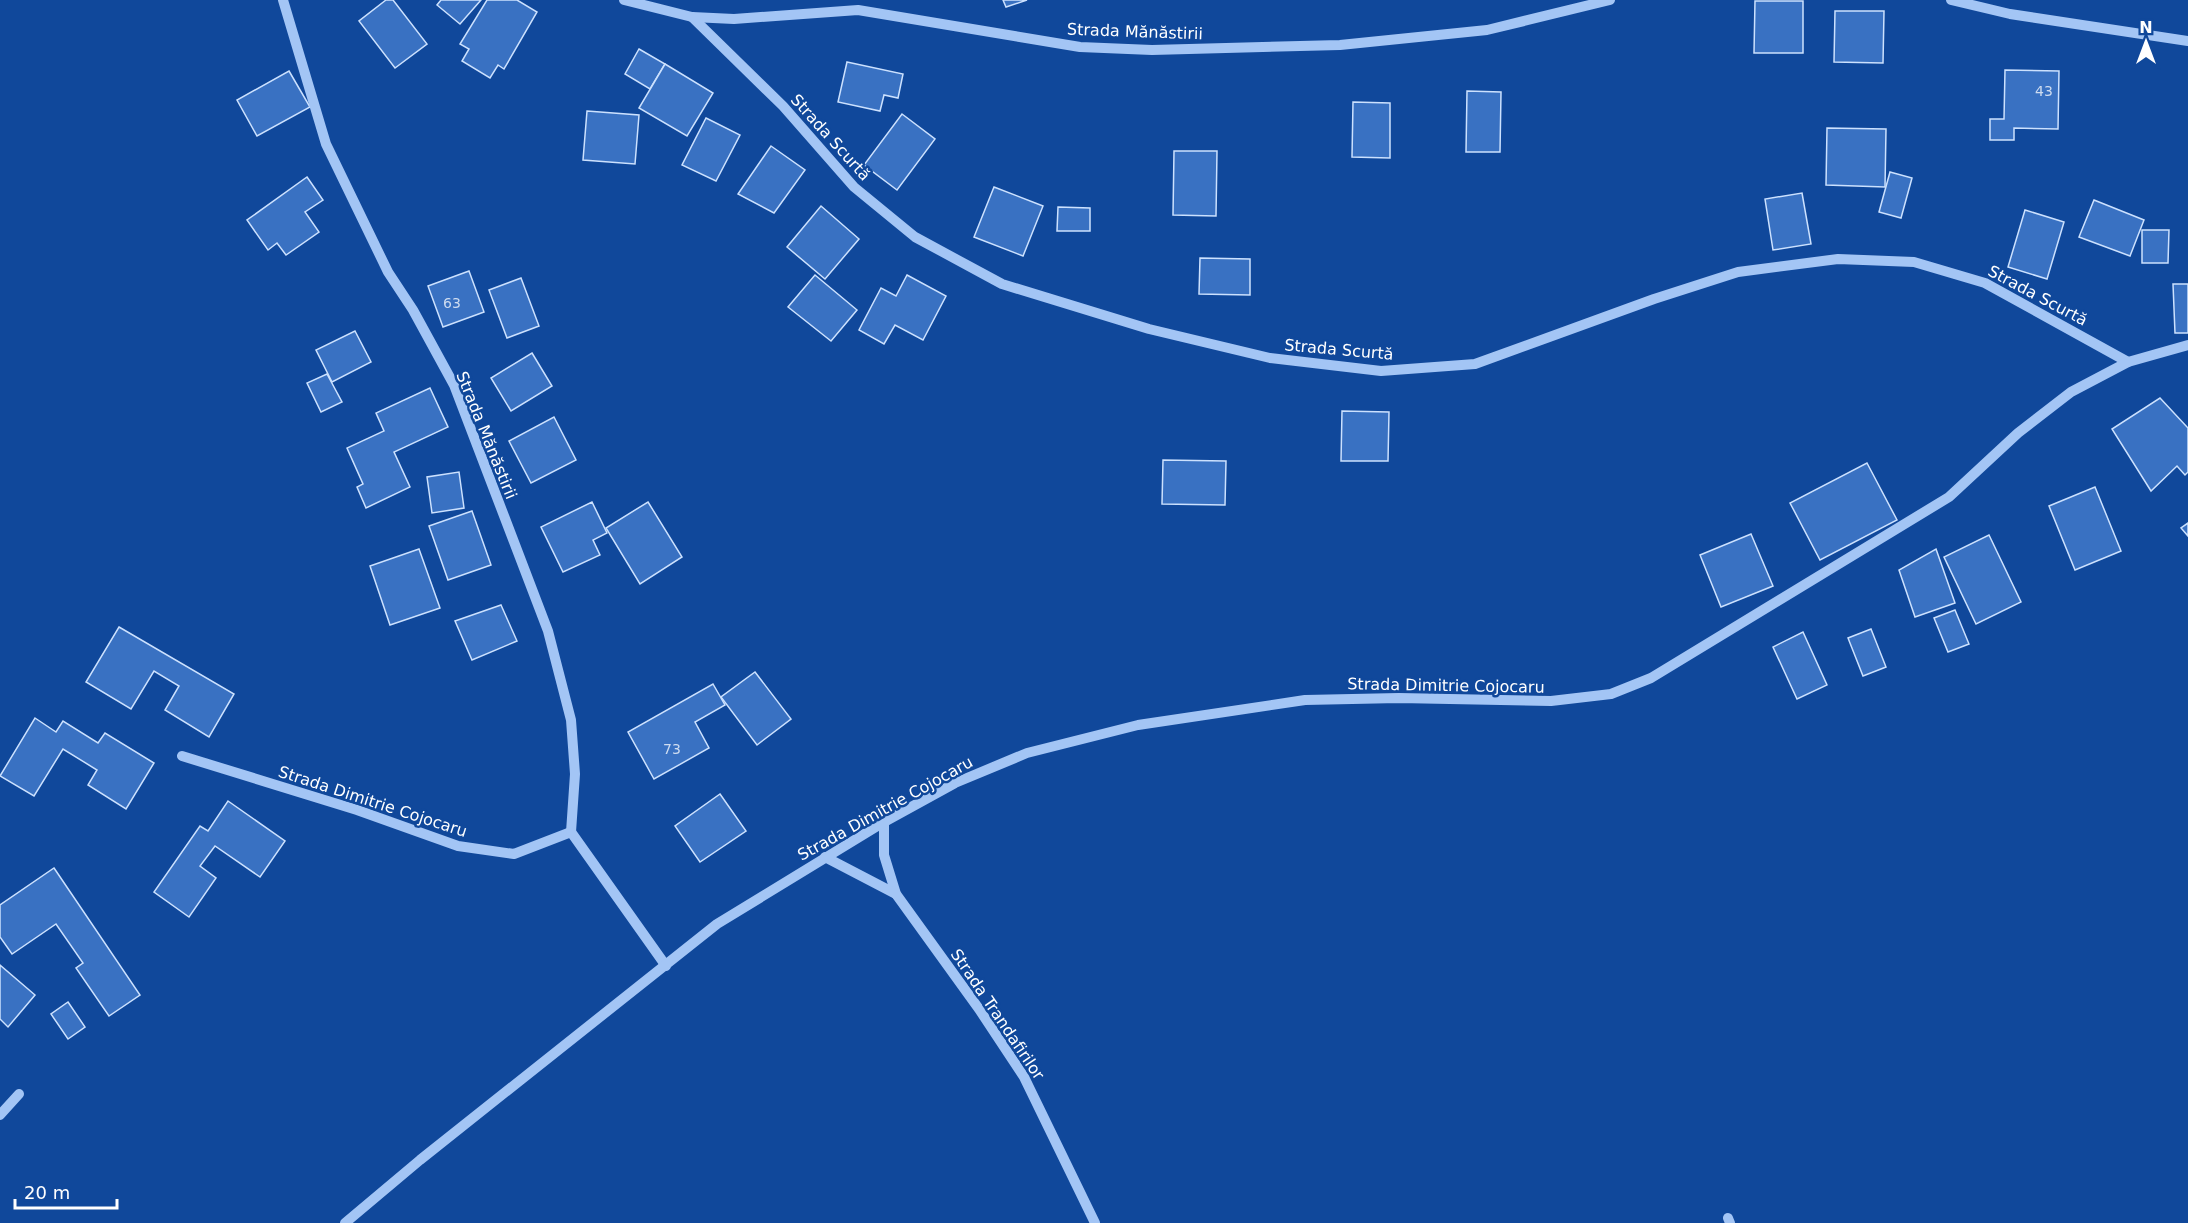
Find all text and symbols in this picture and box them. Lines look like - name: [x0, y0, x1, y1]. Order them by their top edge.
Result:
- north arrow: [2116, 12, 2176, 72]
- text: N: [2139, 18, 2153, 37]
- street label: Strada Mănăstirii: [1067, 20, 1203, 43]
- house number: 43: [2035, 83, 2053, 99]
- street label: Strada Scurtă: [787, 90, 874, 184]
- street label: Strada Scurtă: [1985, 261, 2091, 330]
- house number: 63: [443, 295, 461, 311]
- street label: Strada Scurtă: [1284, 335, 1394, 364]
- street label: Strada Mănăstirii: [452, 369, 521, 502]
- street label: Strada Dimitrie Cojocaru: [1347, 674, 1545, 697]
- house number: 73: [663, 741, 681, 757]
- street label: Strada Dimitrie Cojocaru: [794, 752, 976, 865]
- street label: Strada Dimitrie Cojocaru: [276, 762, 470, 841]
- street label: Strada Trandafirilor: [947, 945, 1049, 1084]
- scale bar: [15, 1172, 117, 1210]
- text: 20 m: [24, 1182, 70, 1203]

